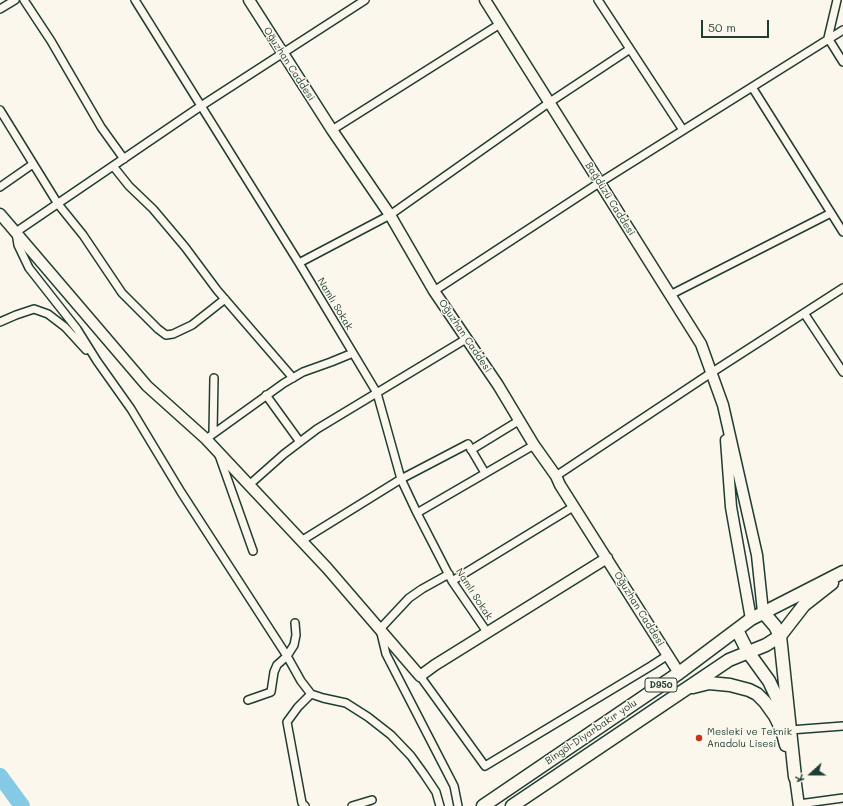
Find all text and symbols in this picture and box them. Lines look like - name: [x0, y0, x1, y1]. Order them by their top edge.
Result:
- scale bar: [703, 12, 771, 38]
- text: 50 m: [708, 19, 736, 35]
- street label: Oğuzhan Caddesi: [261, 25, 317, 103]
- street label: Bağdüzü Caddesi: [583, 160, 637, 238]
- street label: Namlı Sokak: [315, 276, 355, 332]
- street label: Oğuzhan Caddesi: [436, 297, 494, 375]
- street label: Namlı Sokak: [453, 566, 495, 622]
- street label: Oğuzhan Caddesi: [611, 570, 667, 648]
- road number: D950: [645, 678, 677, 692]
- street label: Bingöl-Diyarbakır yolu: [543, 697, 639, 767]
- place label: Mesleki ve Teknik Anadolu Lisesi: [707, 726, 792, 750]
- marker: Mesleki ve Teknik Anadolu Lisesi: [694, 733, 704, 743]
- north arrow: [791, 754, 831, 794]
- text: K: [791, 772, 808, 785]

